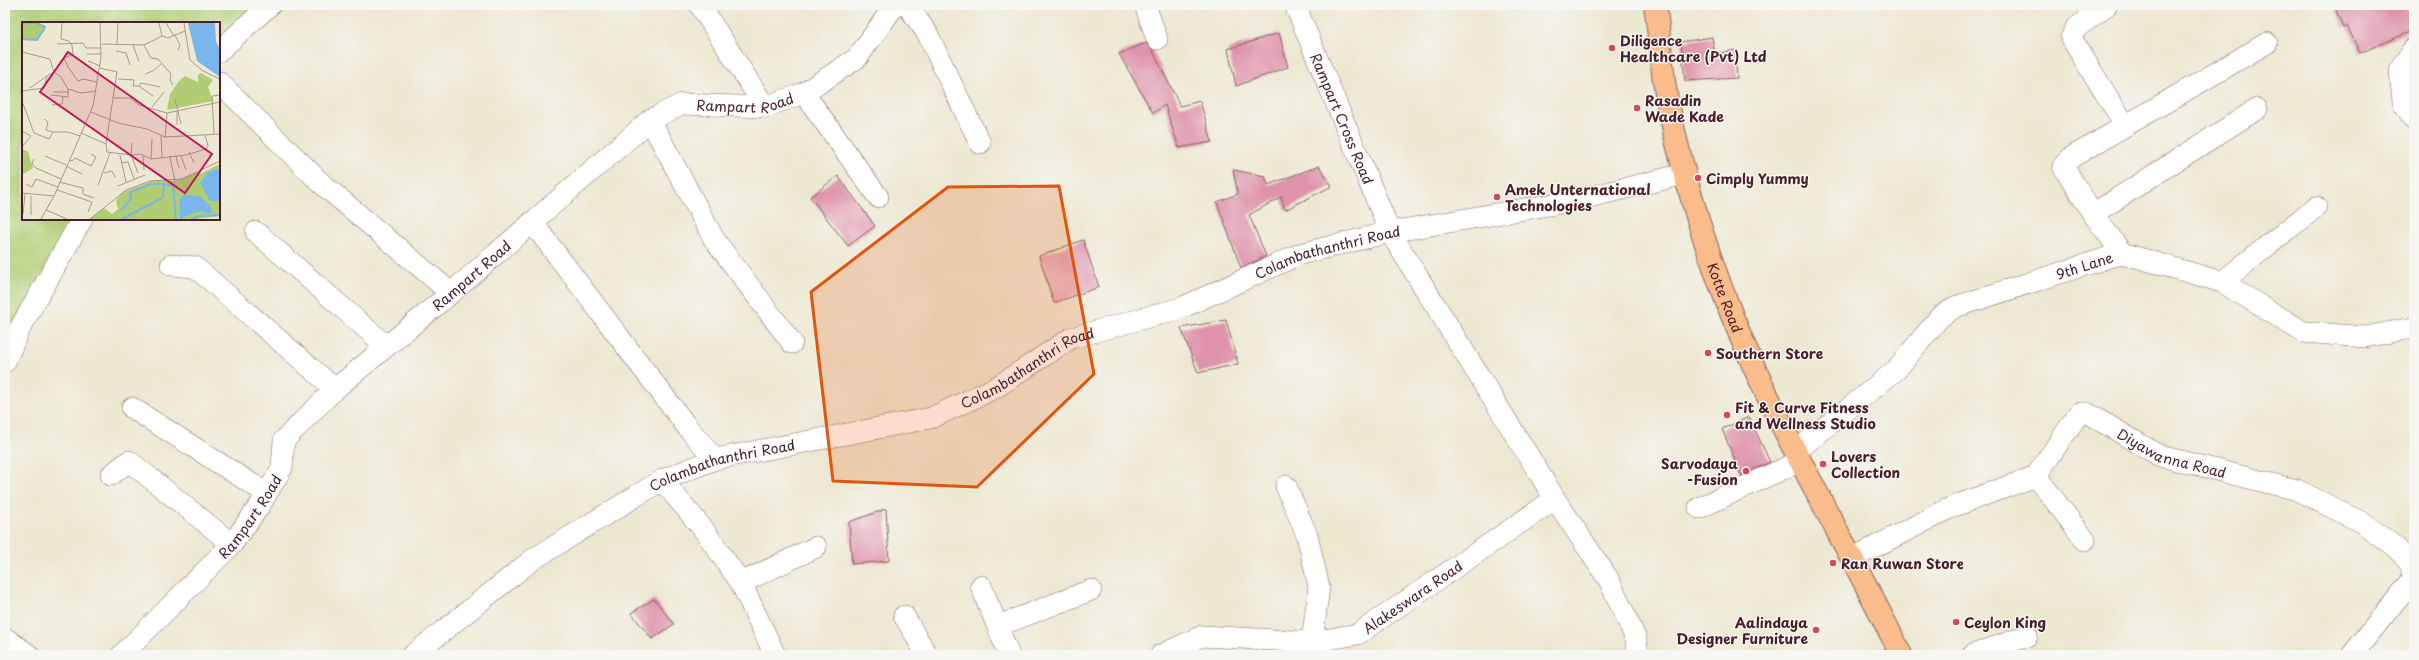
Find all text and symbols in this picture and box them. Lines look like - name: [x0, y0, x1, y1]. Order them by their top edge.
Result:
- inset map: [22, 22, 220, 220]
- place label: Diligence Healthcare (Pvt) Ltd: [1620, 30, 1767, 67]
- marker: Diligence Healthcare (Pvt) Ltd: [1607, 43, 1617, 53]
- street label: Rampart Cross Road: [1306, 50, 1379, 187]
- street label: Rampart Road: [696, 87, 796, 118]
- place label: Rasadin Wade Kade: [1645, 90, 1724, 127]
- marker: Rasadin Wade Kade: [1632, 103, 1642, 113]
- place label: Cimply Yummy: [1706, 168, 1809, 189]
- marker: Cimply Yummy: [1693, 173, 1703, 183]
- place label: Amek Unternational Technologies: [1505, 179, 1651, 216]
- marker: Amek Unternational Technologies: [1492, 192, 1502, 202]
- street label: Colambathanthri Road: [1251, 220, 1402, 284]
- street label: Rampart Road: [427, 235, 515, 315]
- street label: 9th Lane: [2053, 246, 2116, 284]
- street label: Kotte Road: [1703, 260, 1748, 336]
- street label: Colambathanthri Road: [957, 322, 1096, 413]
- place label: Southern Store: [1716, 343, 1824, 364]
- marker: Southern Store: [1703, 348, 1713, 358]
- place label: Fit & Curve Fitness and Wellness Studio: [1735, 397, 1876, 434]
- marker: Fit & Curve Fitness and Wellness Studio: [1722, 410, 1732, 420]
- street label: Diyawanna Road: [2113, 423, 2229, 483]
- street label: Colambathanthri Road: [645, 434, 797, 496]
- place label: Lovers Collection: [1831, 446, 1900, 483]
- place label: Sarvodaya -Fusion: [1661, 453, 1738, 490]
- marker: Lovers Collection: [1818, 459, 1828, 469]
- marker: Sarvodaya -Fusion: [1741, 466, 1751, 476]
- street label: Rampart Road: [213, 471, 286, 563]
- place label: Ran Ruwan Store: [1841, 553, 1964, 574]
- street label: Alakeswara Road: [1358, 555, 1466, 638]
- marker: Ran Ruwan Store: [1828, 558, 1838, 568]
- place label: Aalindaya Designer Furniture: [1676, 612, 1808, 649]
- place label: Ceylon King: [1964, 612, 2046, 633]
- marker: Ceylon King: [1951, 617, 1961, 627]
- marker: Aalindaya Designer Furniture: [1811, 625, 1821, 635]

